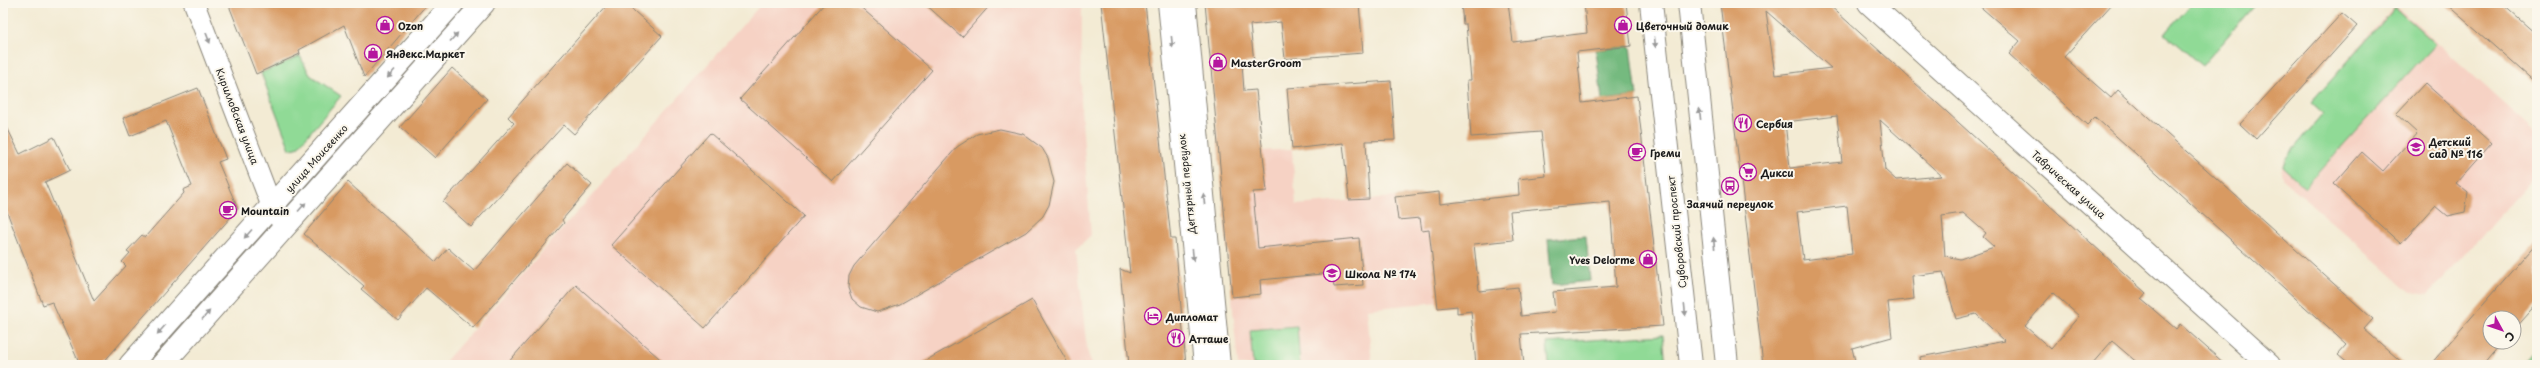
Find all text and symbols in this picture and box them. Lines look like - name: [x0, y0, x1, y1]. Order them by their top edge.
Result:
- shop icon: Ozon: [375, 15, 395, 35]
- shop icon: Цветочный домик: [1613, 15, 1633, 35]
- place label: Ozon: [398, 18, 423, 33]
- place label: Цветочный домик: [1636, 18, 1729, 33]
- one-way arrow: [205, 32, 211, 44]
- one-way arrow: [449, 32, 458, 42]
- one-way arrow: [1169, 36, 1175, 48]
- one-way arrow: [1652, 36, 1658, 48]
- shop icon: Яндекс.Маркет: [363, 43, 383, 63]
- place label: Яндекс.Маркет: [386, 46, 465, 61]
- shop icon: MasterGroom: [1208, 52, 1228, 72]
- place label: MasterGroom: [1231, 55, 1301, 70]
- street label: Кирилловская улица: [213, 66, 264, 167]
- one-way arrow: [386, 69, 395, 79]
- one-way arrow: [1697, 108, 1703, 120]
- restaurant icon: Сербия: [1733, 113, 1753, 133]
- place label: Сербия: [1756, 116, 1793, 131]
- street label: улица Моисеенко: [281, 120, 351, 195]
- street label: Дегтярный переулок: [1173, 133, 1200, 236]
- place label: Детский сад № 116: [2428, 134, 2483, 161]
- school or university icon: Детский сад № 116: [2406, 137, 2426, 157]
- cafe icon: Греми: [1627, 142, 1647, 162]
- place label: Греми: [1650, 145, 1681, 160]
- street label: Таврическая улица: [2029, 147, 2110, 222]
- supermarket icon: Дикси: [1738, 162, 1758, 182]
- place label: Дикси: [1760, 165, 1793, 180]
- street label: Суворовский проспект: [1663, 175, 1690, 289]
- bus stop icon: Заячий переулок: [1720, 176, 1740, 196]
- one-way arrow: [1201, 193, 1207, 205]
- place label: Заячий переулок: [1686, 196, 1774, 212]
- cafe icon: Mountain: [218, 200, 238, 220]
- one-way arrow: [298, 202, 307, 213]
- place label: Mountain: [241, 203, 289, 218]
- one-way arrow: [244, 229, 253, 238]
- one-way arrow: [1710, 237, 1717, 249]
- one-way arrow: [1190, 249, 1196, 261]
- shop icon: Yves Delorme: [1638, 249, 1658, 269]
- place label: Yves Delorme: [1569, 252, 1636, 267]
- school or university icon: Школа № 174: [1322, 263, 1342, 283]
- place label: Школа № 174: [1345, 266, 1417, 281]
- one-way arrow: [1682, 304, 1688, 316]
- hotel icon: Дипломат: [1143, 306, 1163, 326]
- place label: Дипломат: [1165, 309, 1219, 324]
- one-way arrow: [202, 310, 211, 320]
- north arrow: [2482, 310, 2522, 350]
- one-way arrow: [156, 325, 166, 335]
- restaurant icon: Атташе: [1166, 328, 1186, 348]
- text: С: [2501, 328, 2519, 345]
- place label: Атташе: [1189, 331, 1229, 346]

